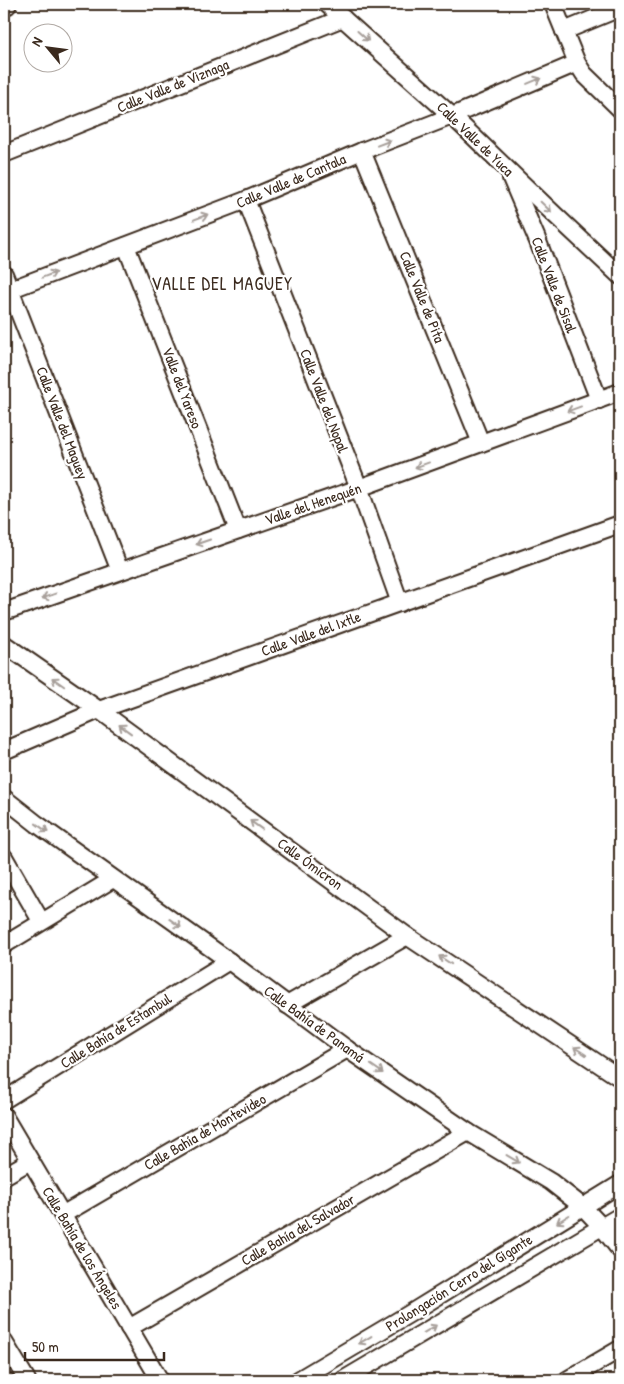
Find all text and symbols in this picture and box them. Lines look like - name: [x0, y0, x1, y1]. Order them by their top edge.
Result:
- north arrow: [22, 22, 72, 72]
- one-way arrow: [357, 31, 370, 42]
- text: N: [26, 33, 47, 49]
- street label: Calle Valle de Viznaga: [114, 53, 232, 118]
- one-way arrow: [526, 75, 541, 85]
- street label: Calle Valle de Yuca: [432, 96, 519, 181]
- one-way arrow: [376, 137, 391, 147]
- street label: Calle Valle de Cantala: [233, 148, 349, 213]
- one-way arrow: [540, 201, 552, 213]
- one-way arrow: [193, 212, 208, 221]
- street label: Calle Valle de Sisal: [527, 234, 582, 336]
- street label: Calle Valle de Pita: [395, 248, 450, 346]
- one-way arrow: [41, 270, 56, 279]
- district label: VALLE DEL MAGUEY: [151, 271, 293, 296]
- street label: Valle del Yareso: [157, 344, 208, 432]
- street label: Calle Valle del Nopal: [295, 346, 354, 456]
- street label: Calle Valle del Maguey: [31, 363, 94, 482]
- one-way arrow: [567, 405, 583, 414]
- one-way arrow: [415, 461, 430, 470]
- street label: Valle del Henequén: [262, 477, 364, 530]
- one-way arrow: [195, 538, 211, 547]
- one-way arrow: [42, 592, 58, 601]
- street label: Calle Valle del Ixtle: [258, 606, 364, 661]
- one-way arrow: [52, 677, 66, 687]
- one-way arrow: [118, 724, 132, 734]
- one-way arrow: [249, 820, 263, 830]
- one-way arrow: [35, 823, 49, 833]
- street label: Calle Ómicron: [273, 833, 348, 895]
- one-way arrow: [167, 918, 181, 928]
- one-way arrow: [438, 955, 452, 966]
- street label: Calle Bahía de Panamá: [260, 980, 369, 1067]
- street label: Calle Bahía de Estambul: [56, 988, 175, 1073]
- one-way arrow: [573, 1046, 587, 1056]
- one-way arrow: [370, 1064, 384, 1074]
- street label: Calle Bahía de Montevideo: [140, 1088, 270, 1175]
- one-way arrow: [505, 1154, 519, 1164]
- street label: Calle Bahía de los Ángeles: [38, 1183, 127, 1313]
- street label: Calle Bahía del Salvador: [237, 1188, 359, 1271]
- one-way arrow: [557, 1214, 571, 1224]
- street label: Prolongación Cerro del Gigante: [381, 1229, 536, 1336]
- one-way arrow: [423, 1323, 437, 1333]
- scale bar: [25, 1329, 164, 1361]
- text: 50 m: [32, 1336, 59, 1357]
- one-way arrow: [359, 1336, 373, 1346]

